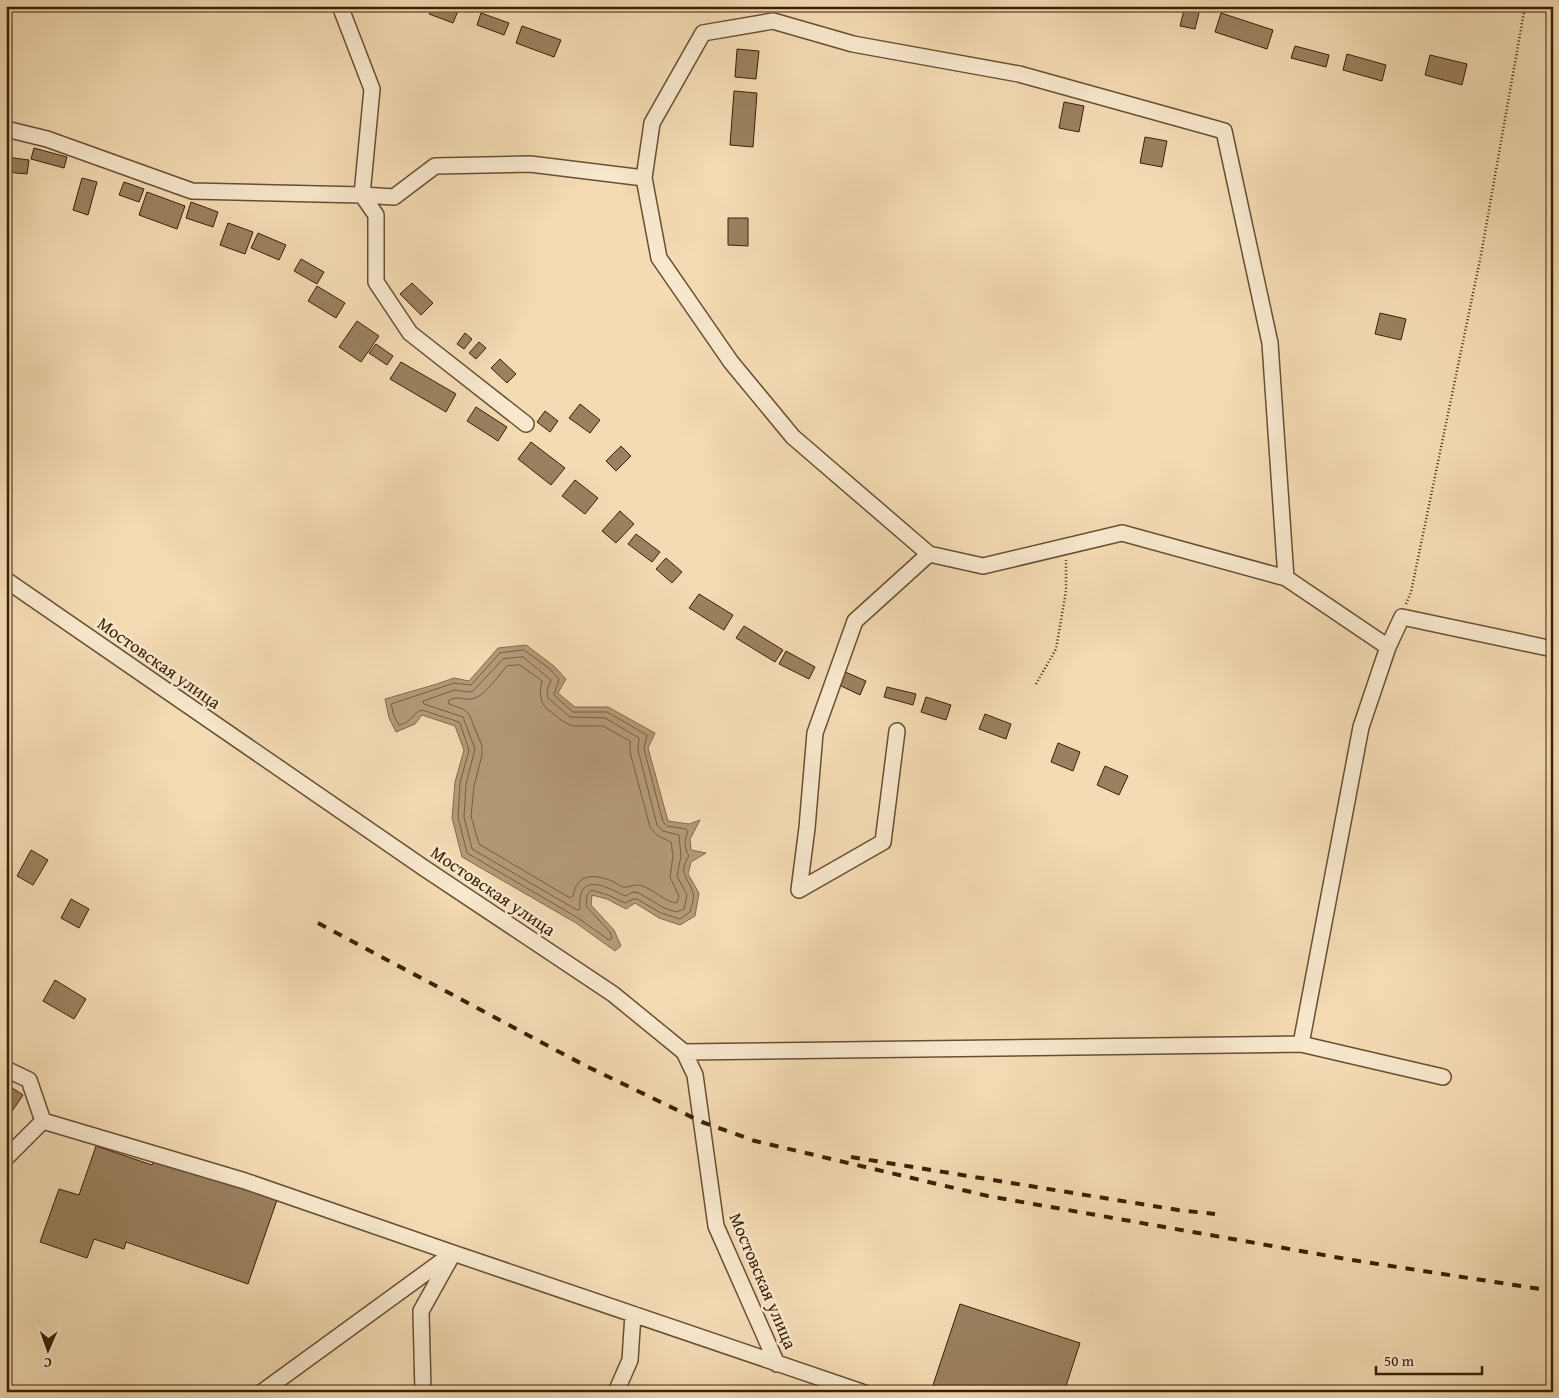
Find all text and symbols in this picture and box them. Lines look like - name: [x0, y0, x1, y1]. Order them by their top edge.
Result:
- street label: Мостовская улица: [92, 610, 227, 716]
- street label: Мостовская улица: [425, 839, 562, 943]
- street label: Мостовская улица: [723, 1209, 804, 1353]
- north arrow: [22, 1326, 72, 1376]
- scale bar: [1376, 1343, 1483, 1375]
- text: 50 m: [1384, 1350, 1415, 1371]
- text: С: [43, 1353, 52, 1373]

